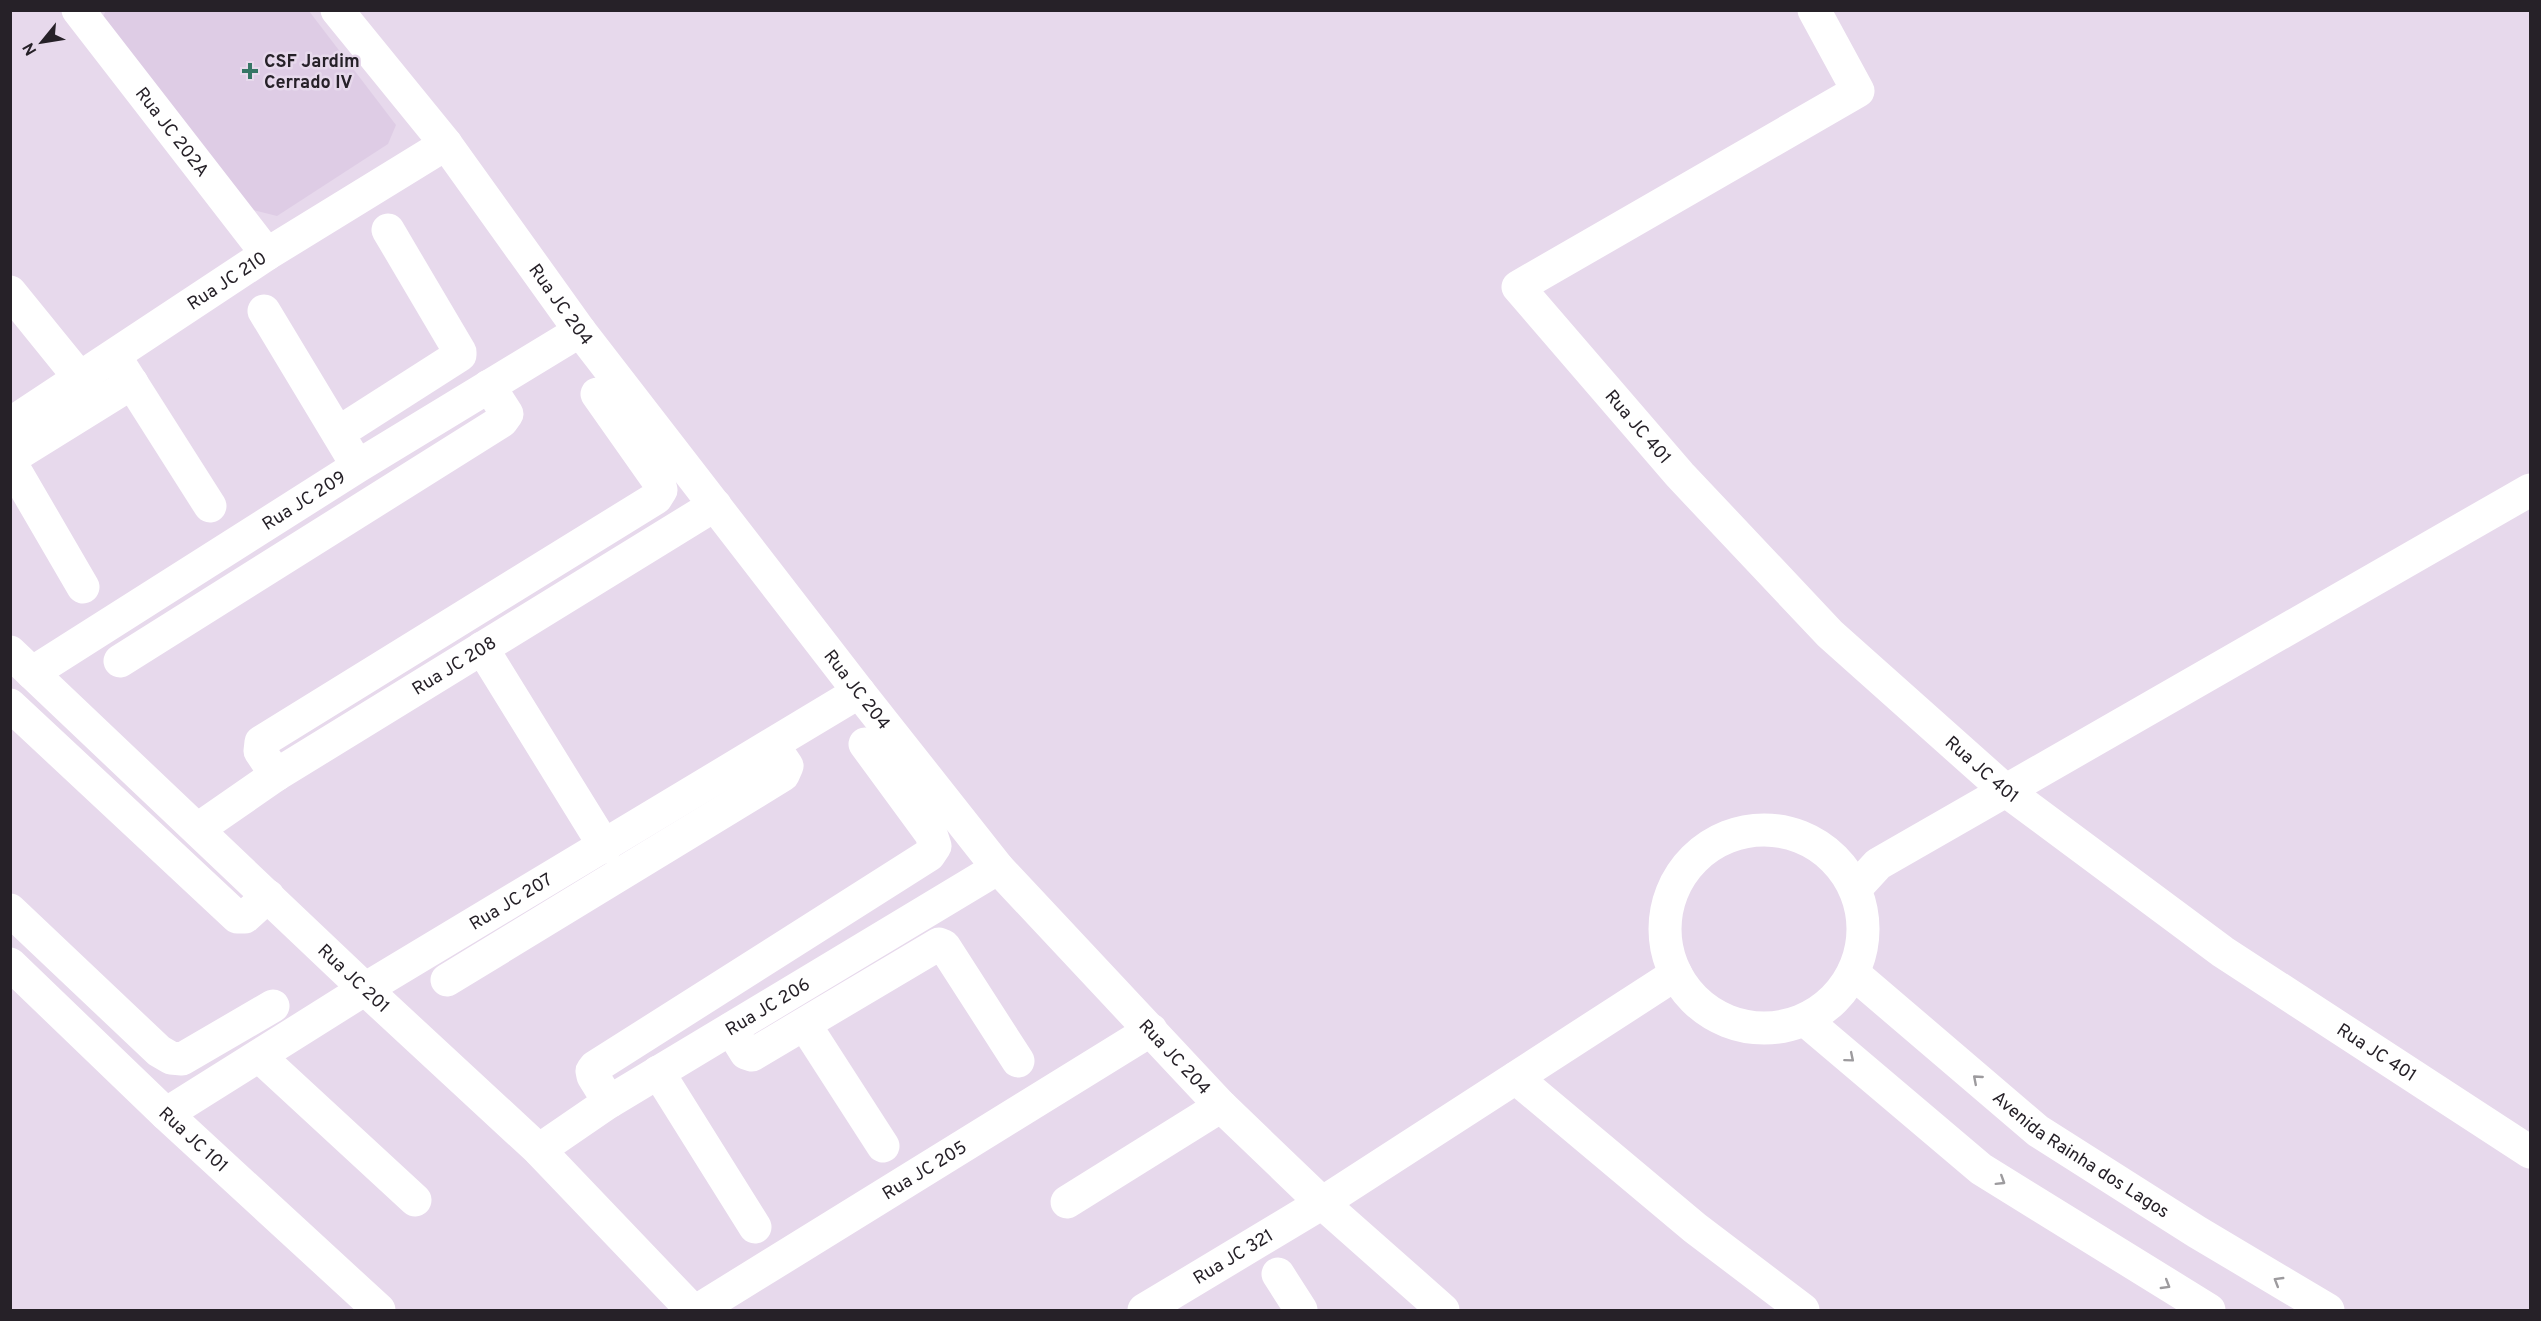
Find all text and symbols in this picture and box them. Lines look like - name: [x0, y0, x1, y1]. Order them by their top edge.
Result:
- north arrow: [12, 12, 72, 72]
- text: N: [19, 39, 42, 58]
- place label: CSF Jardim Cerrado IV: [264, 51, 360, 95]
- marker: CSF Jardim Cerrado IV: [241, 62, 259, 80]
- street label: Rua JC 202A: [129, 83, 213, 182]
- street label: Rua JC 210: [184, 247, 272, 316]
- street label: Rua JC 204: [523, 260, 597, 351]
- street label: Rua JC 401: [1599, 386, 1676, 470]
- street label: Rua JC 209: [258, 467, 351, 537]
- street label: Rua JC 208: [408, 632, 501, 701]
- street label: Rua JC 204: [818, 646, 894, 735]
- street label: Rua JC 401: [1939, 732, 2023, 809]
- street label: Rua JC 207: [466, 869, 557, 936]
- street label: Rua JC 201: [312, 940, 394, 1019]
- street label: Rua JC 206: [722, 974, 815, 1042]
- street label: Rua JC 204: [1133, 1015, 1215, 1100]
- street label: Rua JC 401: [2332, 1019, 2420, 1088]
- one-way arrow: [1843, 1051, 1854, 1062]
- one-way arrow: [1973, 1075, 1984, 1086]
- street label: Avenida Rainha dos Lagos: [1987, 1087, 2173, 1224]
- street label: Rua JC 101: [153, 1103, 232, 1178]
- street label: Rua JC 205: [879, 1137, 972, 1206]
- one-way arrow: [1995, 1174, 2005, 1186]
- street label: Rua JC 321: [1190, 1225, 1278, 1291]
- one-way arrow: [2274, 1276, 2284, 1288]
- one-way arrow: [2160, 1277, 2170, 1289]

